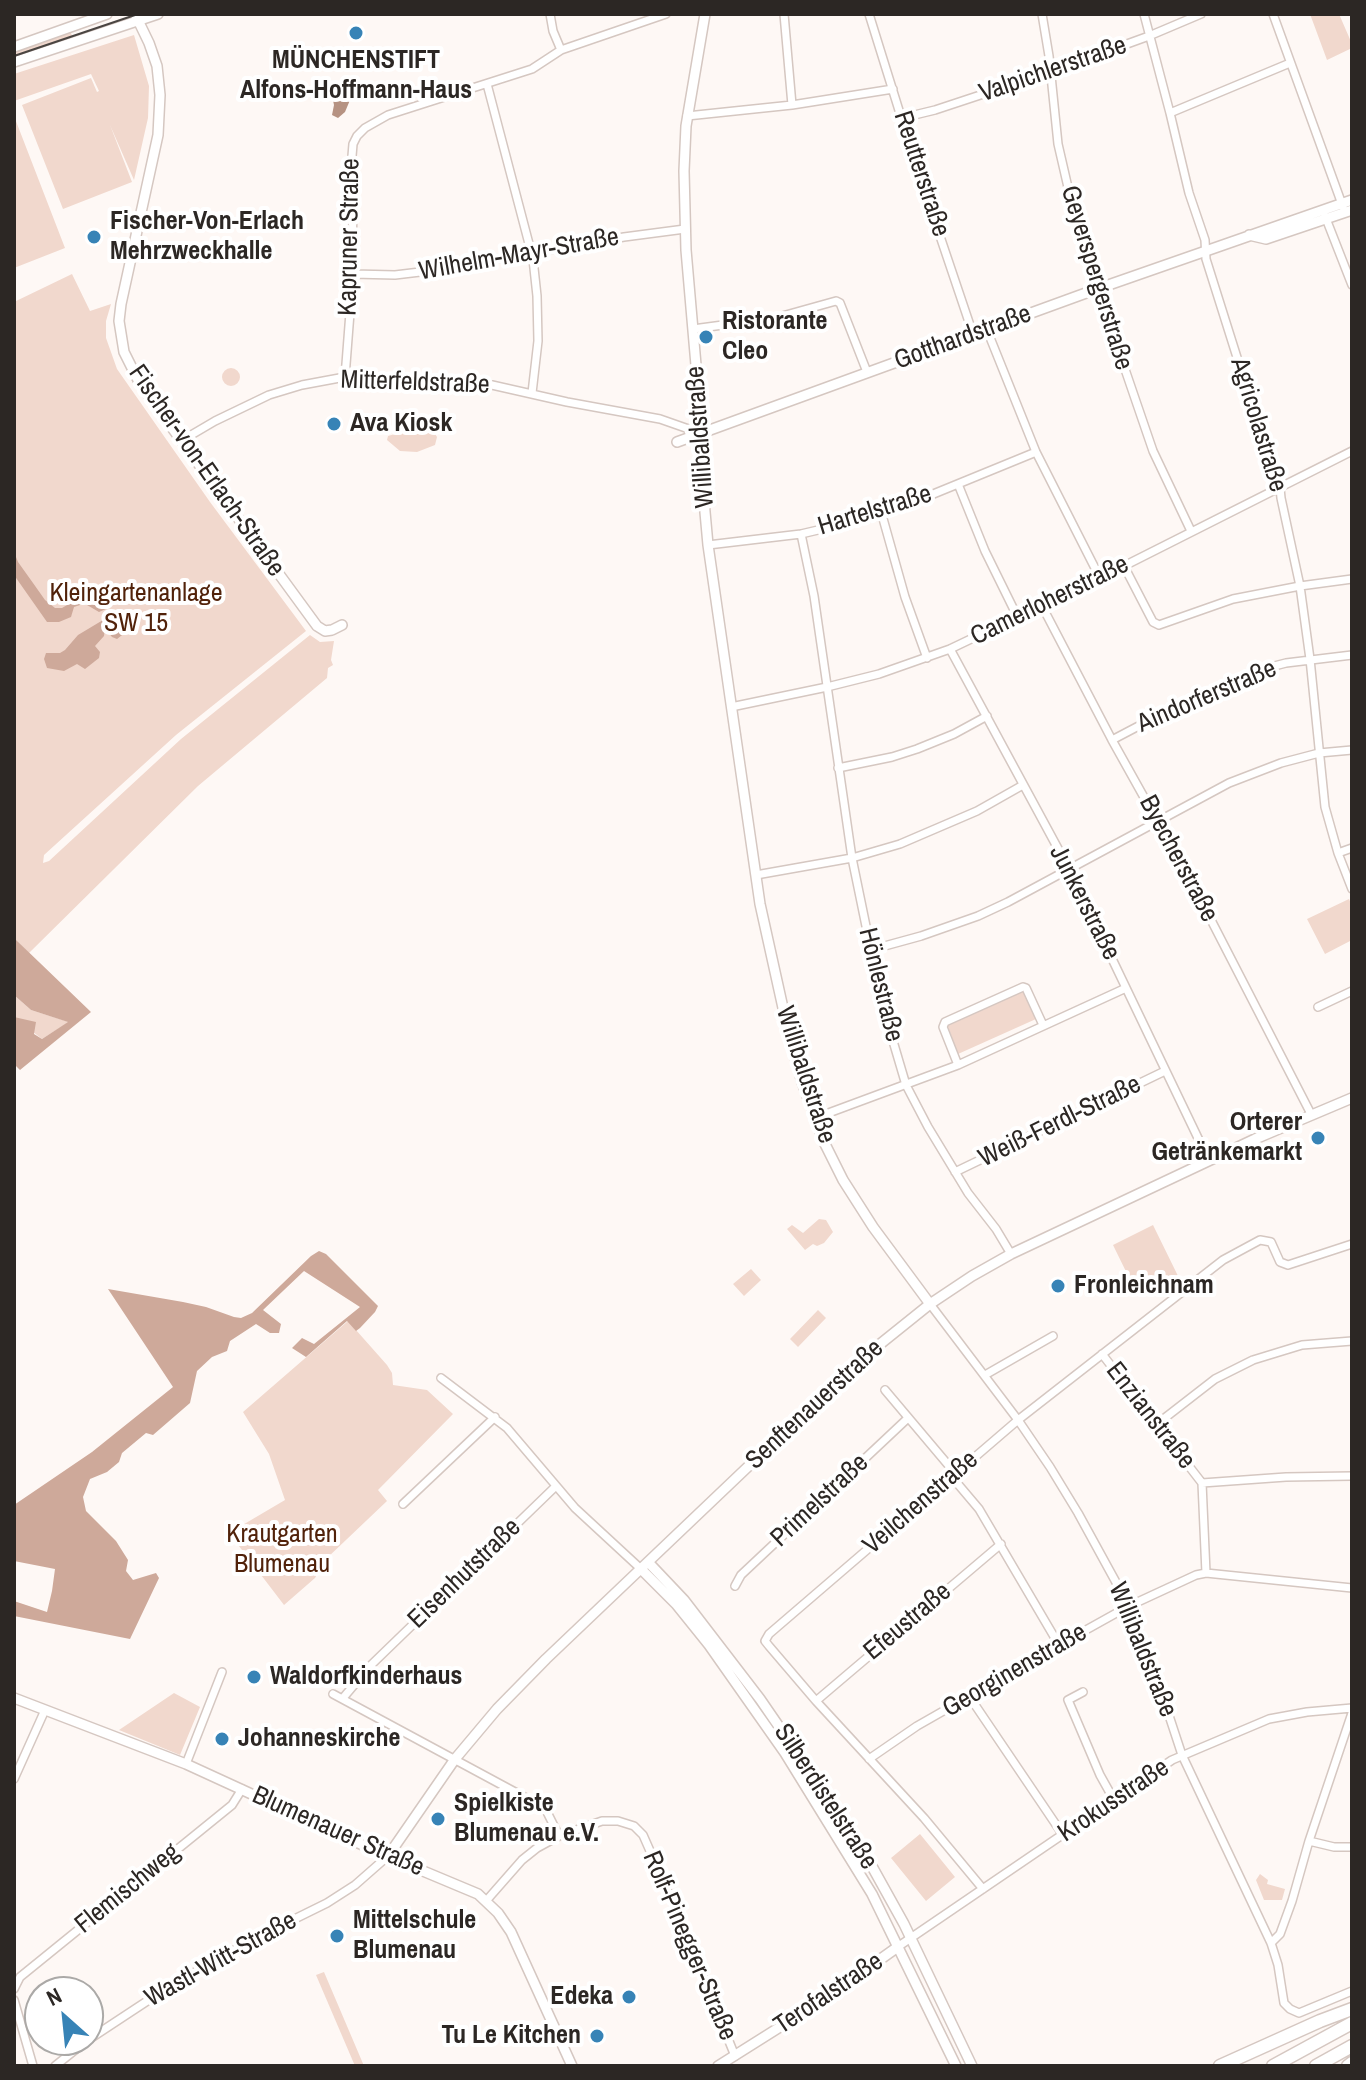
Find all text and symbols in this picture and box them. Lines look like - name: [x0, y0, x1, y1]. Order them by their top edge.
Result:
- marker: MÜNCHENSTIFT Alfons-Hoffmann-Haus: [347, 24, 365, 42]
- street label: Valpichlerstraße: [975, 30, 1131, 110]
- place label: MÜNCHENSTIFT Alfons-Hoffmann-Haus: [240, 45, 472, 106]
- street label: Reutterstraße: [886, 107, 956, 241]
- street label: Kapruner Straße: [333, 158, 367, 316]
- street label: Geyerspergerstraße: [1053, 182, 1139, 374]
- place label: Fischer-Von-Erlach Mehrzweckhalle: [110, 206, 304, 268]
- street label: Wilhelm-Mayr-Straße: [417, 222, 621, 288]
- marker: Fischer-Von-Erlach Mehrzweckhalle: [85, 228, 103, 246]
- street label: Gotthardstraße: [890, 299, 1036, 377]
- place label: Ristorante Cleo: [722, 306, 827, 368]
- marker: Ristorante Cleo: [697, 328, 715, 346]
- street label: Agricolastraße: [1223, 354, 1293, 496]
- street label: Fischer-von-Erlach-Straße: [121, 359, 291, 583]
- street label: Mitterfeldstraße: [340, 365, 490, 401]
- street label: Willibaldstraße: [680, 365, 722, 509]
- place label: Ava Kiosk: [350, 408, 452, 440]
- marker: Ava Kiosk: [325, 415, 343, 433]
- street label: Hartelstraße: [814, 479, 936, 543]
- street label: Camerloherstraße: [966, 549, 1134, 653]
- park label: Kleingartenanlage SW 15: [49, 578, 223, 640]
- street label: Aindorferstraße: [1133, 654, 1281, 740]
- street label: Byecherstraße: [1132, 790, 1224, 928]
- street label: Junkerstraße: [1042, 840, 1126, 966]
- street label: Hönlestraße: [851, 925, 909, 1045]
- street label: Willibaldstraße: [768, 1003, 842, 1147]
- street label: Weiß-Ferdl-Straße: [974, 1069, 1146, 1175]
- place label: Orterer Getränkemarkt: [1152, 1107, 1302, 1168]
- marker: Orterer Getränkemarkt: [1309, 1129, 1327, 1147]
- place label: Fronleichnam: [1074, 1270, 1214, 1302]
- marker: Fronleichnam: [1049, 1277, 1067, 1295]
- street label: Senftenauerstraße: [740, 1333, 890, 1477]
- street label: Enzianstraße: [1099, 1356, 1201, 1476]
- street label: Veilchenstraße: [857, 1445, 985, 1561]
- street label: Primelstraße: [765, 1448, 875, 1554]
- street label: Eisenhutstraße: [402, 1513, 528, 1635]
- park label: Krautgarten Blumenau: [226, 1519, 338, 1580]
- street label: Efeustraße: [858, 1577, 958, 1667]
- street label: Willibaldstraße: [1101, 1578, 1183, 1722]
- street label: Georginenstraße: [937, 1617, 1093, 1725]
- place label: Waldorfkinderhaus: [270, 1661, 462, 1693]
- marker: Waldorfkinderhaus: [245, 1668, 263, 1686]
- street label: Silberdistelstraße: [766, 1718, 884, 1876]
- place label: Johanneskirche: [238, 1723, 400, 1755]
- marker: Johanneskirche: [213, 1730, 231, 1748]
- street label: Krokusstraße: [1053, 1753, 1175, 1849]
- street label: Blumenauer Straße: [247, 1780, 429, 1884]
- place label: Spielkiste Blumenau e.V.: [454, 1788, 599, 1850]
- marker: Spielkiste Blumenau e.V.: [429, 1810, 447, 1828]
- street label: Flemischweg: [69, 1837, 187, 1941]
- street label: Rolf-Pinegger-Straße: [635, 1847, 743, 2045]
- street label: Wastl-Witt-Straße: [140, 1905, 302, 2015]
- place label: Mittelschule Blumenau: [353, 1905, 476, 1966]
- marker: Mittelschule Blumenau: [328, 1927, 346, 1945]
- street label: Terofalstraße: [769, 1946, 889, 2042]
- north arrow: [24, 1976, 104, 2056]
- text: N: [41, 1980, 67, 2013]
- place label: Edeka: [550, 1981, 613, 2013]
- marker: Edeka: [620, 1988, 638, 2006]
- place label: Tu Le Kitchen: [442, 2020, 581, 2052]
- marker: Tu Le Kitchen: [588, 2027, 606, 2045]

